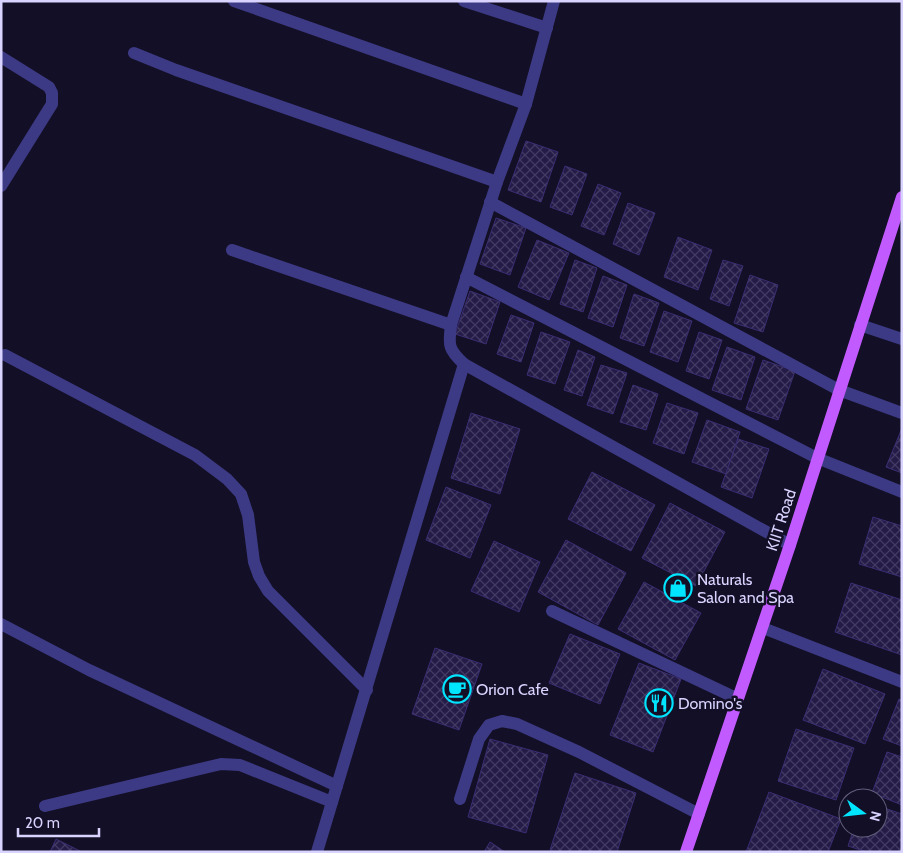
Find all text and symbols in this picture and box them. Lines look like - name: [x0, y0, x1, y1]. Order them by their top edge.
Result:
- street label: KIIT Road: [762, 487, 800, 553]
- place label: Naturals Salon and Spa: [697, 570, 794, 607]
- shop icon: Naturals Salon and Spa: [663, 573, 693, 603]
- cafe icon: Orion Cafe: [442, 674, 472, 704]
- place label: Orion Cafe: [476, 680, 549, 699]
- restaurant icon: Domino's: [644, 688, 674, 718]
- place label: Domino's: [678, 694, 743, 713]
- north arrow: [838, 788, 888, 838]
- scale bar: [18, 806, 99, 838]
- text: N: [866, 809, 886, 823]
- text: 20 m: [25, 814, 60, 832]

